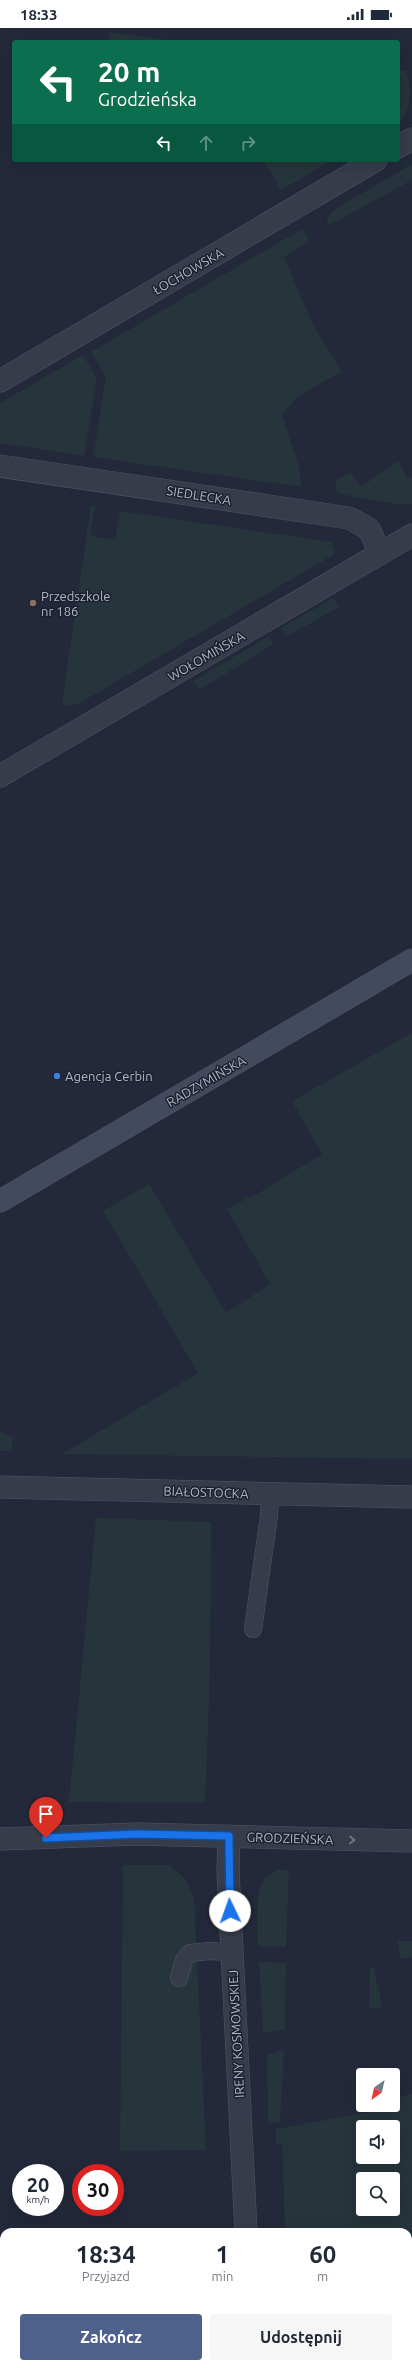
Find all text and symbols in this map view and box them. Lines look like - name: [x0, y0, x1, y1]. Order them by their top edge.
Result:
- text: 18:33: [20, 6, 58, 23]
- icon: left: [32, 56, 84, 108]
- text: 20 m: [98, 56, 160, 87]
- text: Grodzieńska: [98, 89, 197, 109]
- icon: left: [153, 132, 175, 154]
- icon: ahead: [195, 132, 217, 154]
- icon: right: [237, 132, 259, 154]
- street label: ŁOCHOWSKA: [150, 245, 226, 297]
- street label: SIEDLECKA: [166, 483, 233, 507]
- place label: Przedszkole nr 186: [41, 589, 110, 618]
- marker: Przedszkole nr 186: [28, 598, 38, 608]
- street label: WOŁOMIŃSKA: [165, 627, 247, 684]
- street label: RADZYMIŃSKA: [164, 1052, 248, 1109]
- place label: Agencja Cerbin: [65, 1069, 153, 1083]
- marker: Agencja Cerbin: [52, 1071, 62, 1081]
- street label: BIAŁOSTOCKA: [163, 1484, 249, 1501]
- pin: [29, 1797, 63, 1838]
- icon: arrive: [35, 1803, 57, 1825]
- street label: GRODZIEŃSKA: [246, 1828, 334, 1847]
- one-way arrow: [349, 1835, 355, 1844]
- position arrow: [209, 1890, 251, 1932]
- street label: IRENY KOSMOWSKIEJ: [226, 1970, 246, 2098]
- north arrow: [356, 2068, 400, 2112]
- map controls: [356, 2068, 400, 2216]
- button: sound: [356, 2120, 400, 2164]
- speed limit sign: 30: [72, 2164, 124, 2216]
- button: search: [356, 2172, 400, 2216]
- text: 20: [27, 2173, 49, 2196]
- text: km/h: [26, 2194, 50, 2205]
- text: 18:34: [76, 2241, 136, 2268]
- text: 1: [216, 2241, 229, 2268]
- text: 60: [309, 2241, 336, 2268]
- text: Przyjazd: [82, 2269, 130, 2283]
- text: min: [212, 2269, 233, 2283]
- text: m: [317, 2269, 328, 2283]
- button: Zakończ: [20, 2314, 202, 2360]
- button: Udostępnij: [210, 2314, 392, 2360]

